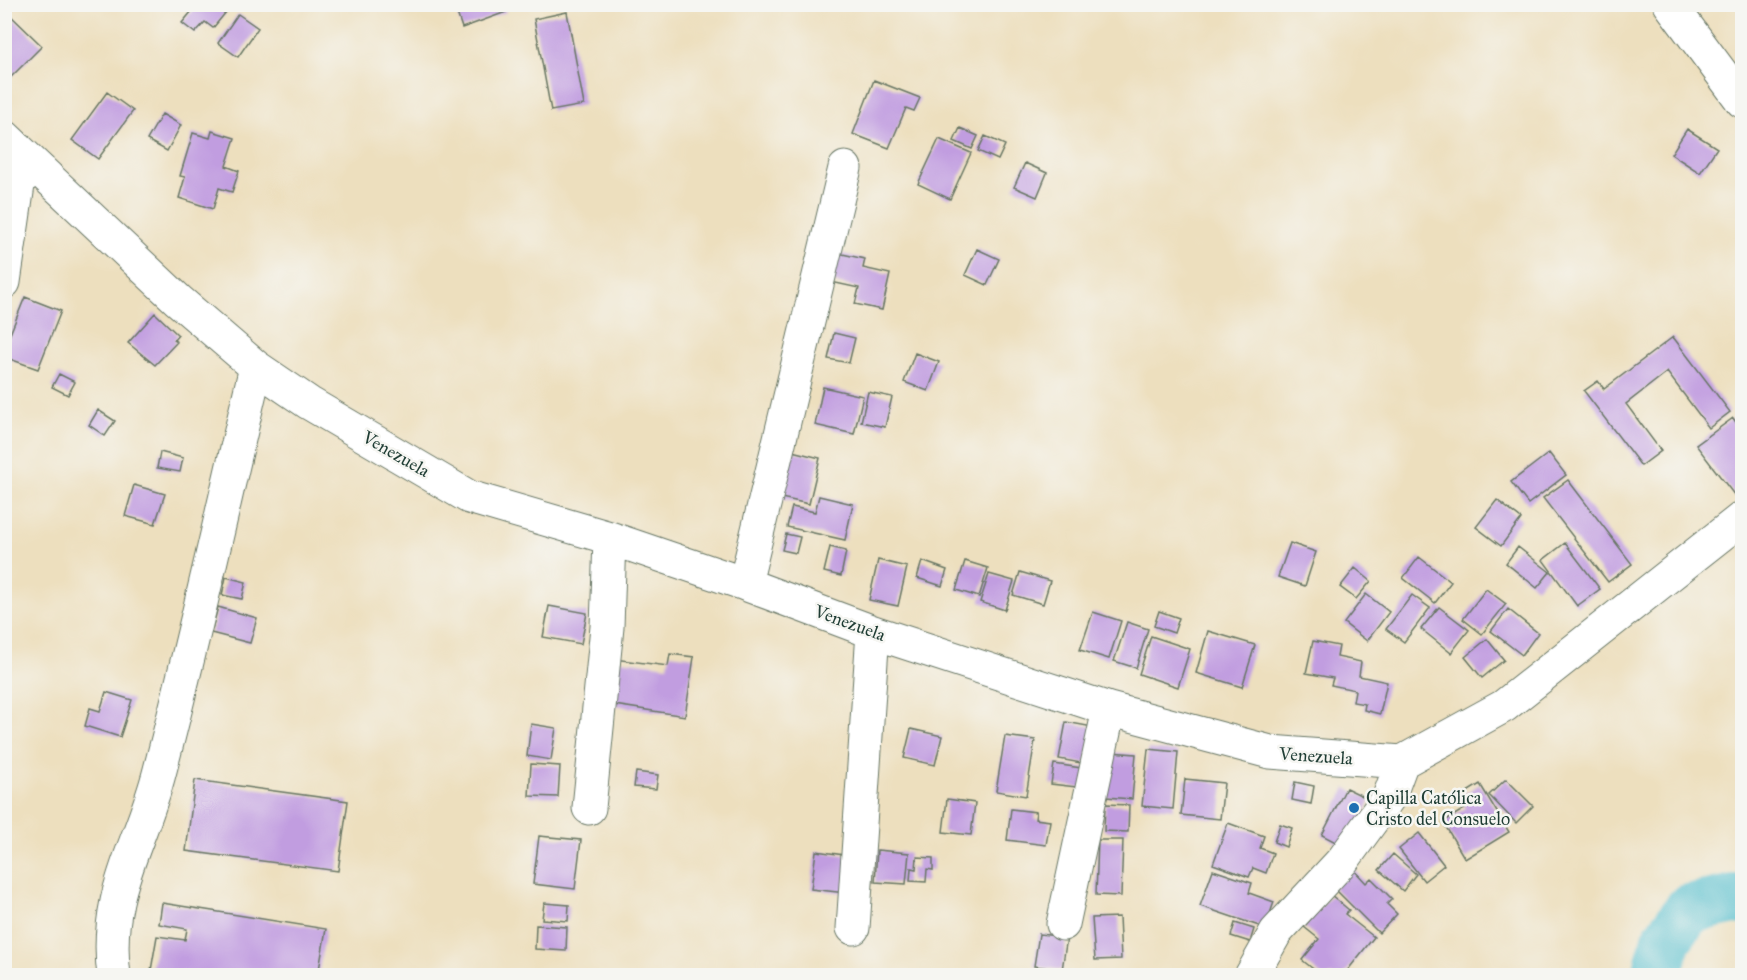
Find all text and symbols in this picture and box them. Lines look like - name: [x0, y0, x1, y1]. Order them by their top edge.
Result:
- street label: Venezuela: [358, 426, 434, 482]
- street label: Venezuela: [811, 600, 889, 646]
- street label: Venezuela: [1277, 742, 1354, 770]
- place label: Capilla Católica Cristo del Consuelo: [1366, 787, 1510, 830]
- marker: Capilla Católica Cristo del Consuelo: [1347, 801, 1361, 815]

